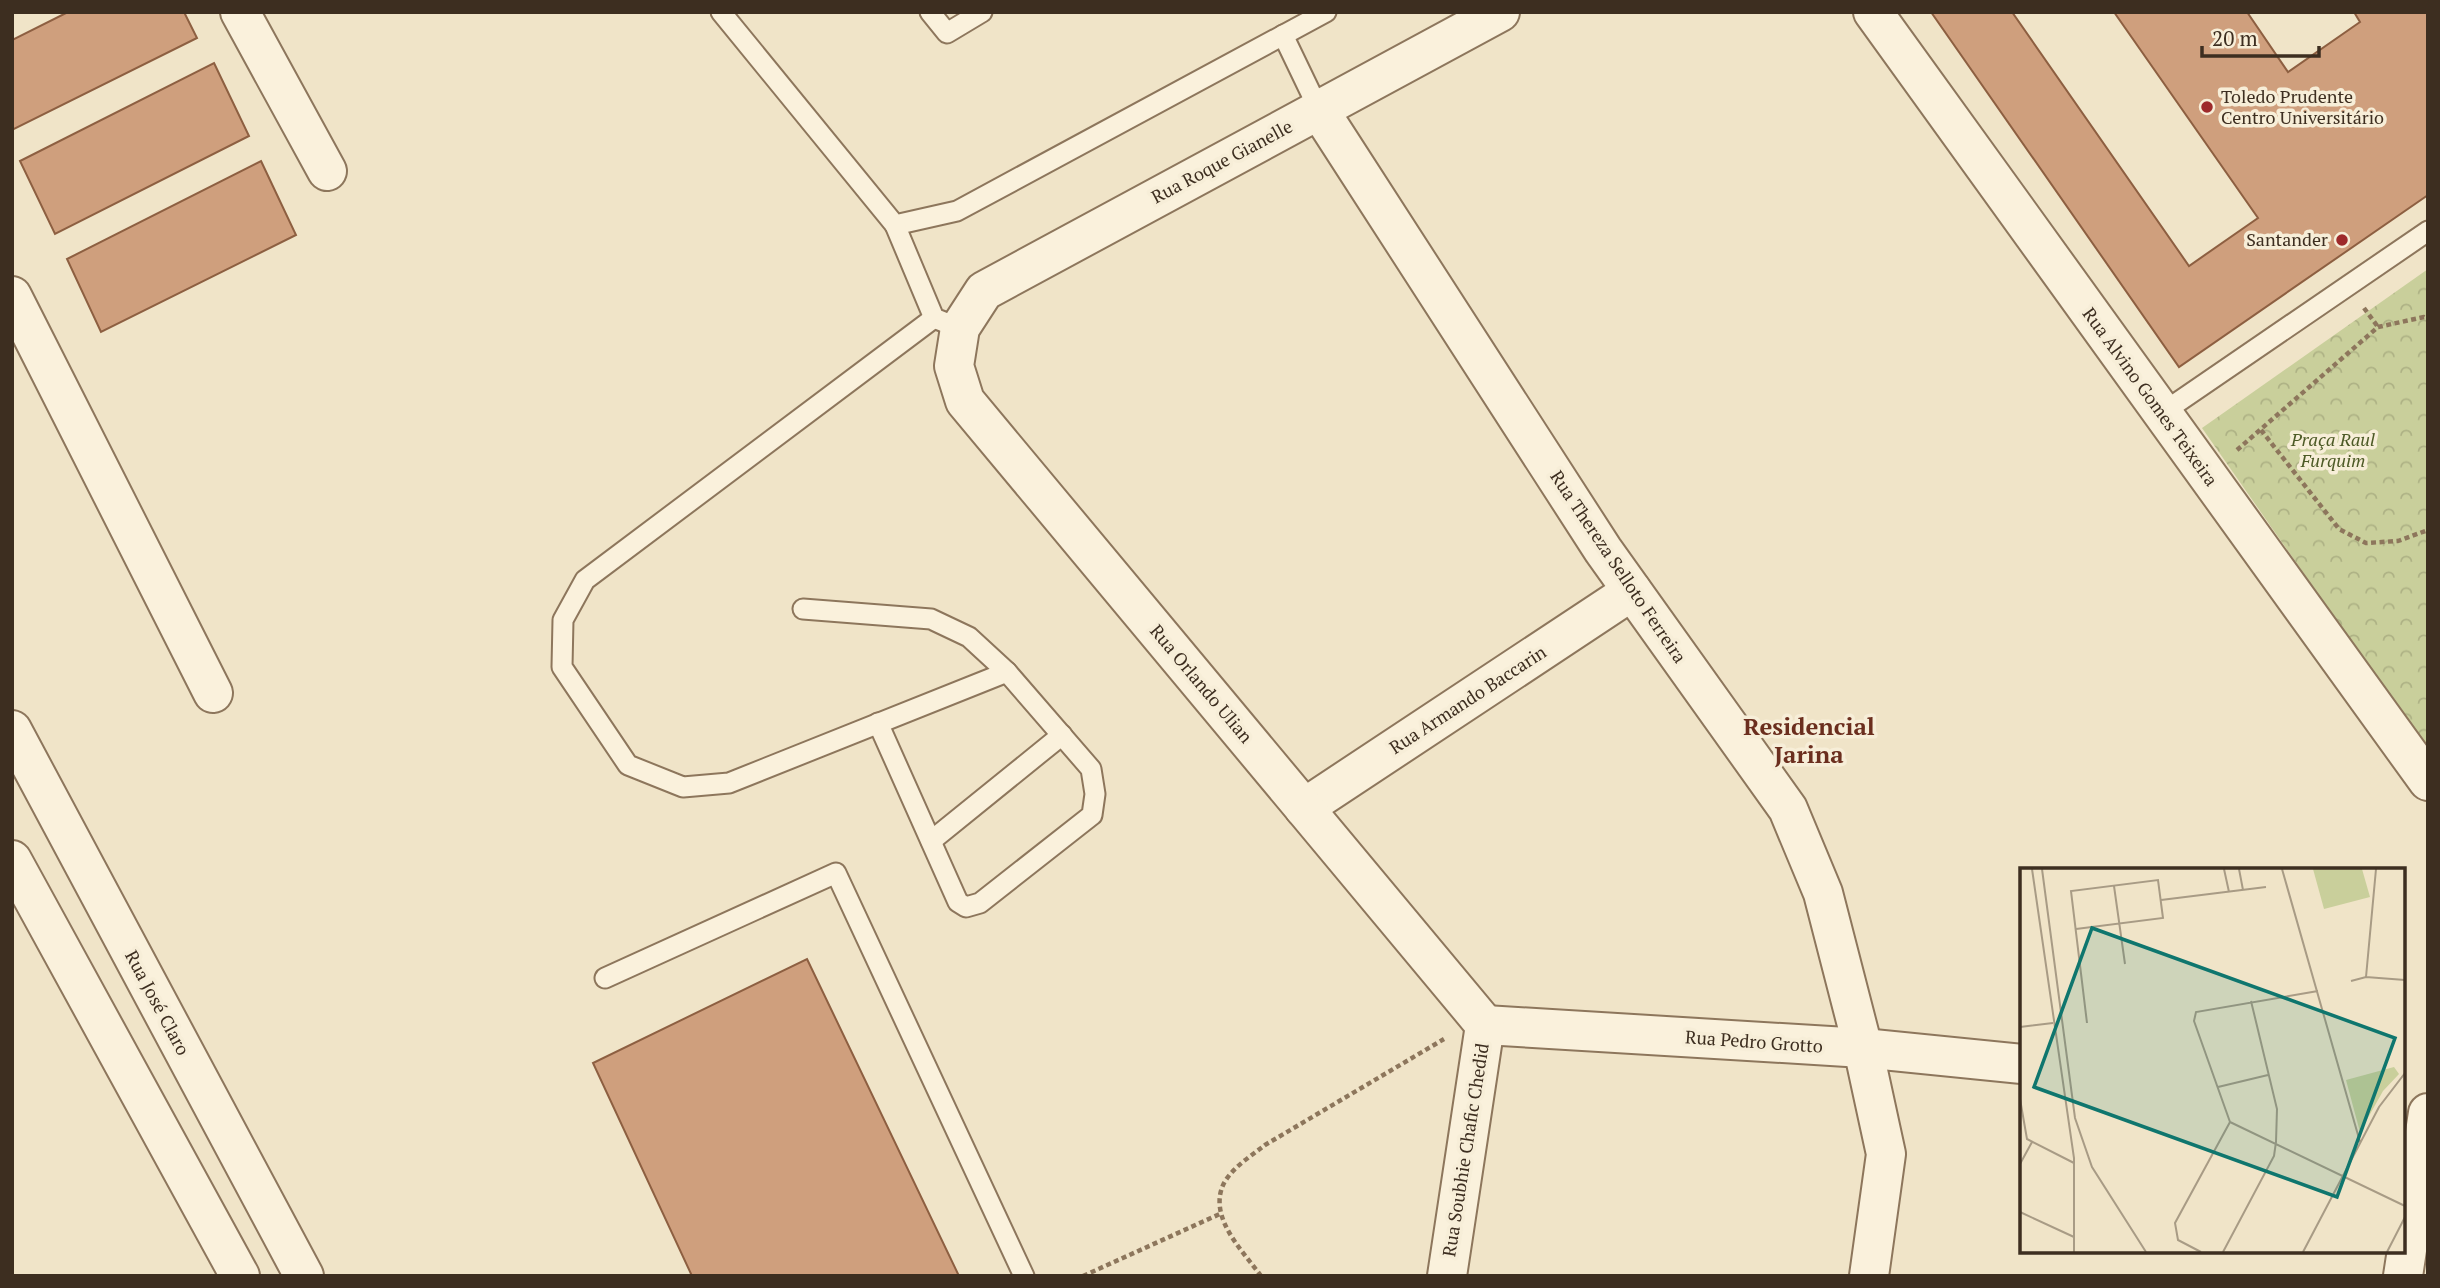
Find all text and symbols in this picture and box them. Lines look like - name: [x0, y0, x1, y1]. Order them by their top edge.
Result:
- scale bar: [2202, 14, 2319, 58]
- text: 20 m: [2212, 24, 2258, 52]
- place label: Toledo Prudente Centro Universitário: [2221, 84, 2384, 129]
- marker: Toledo Prudente Centro Universitário: [2199, 99, 2215, 115]
- street label: Rua Roque Gianelle: [1147, 114, 1296, 208]
- place label: Santander: [2246, 227, 2328, 251]
- marker: Santander: [2334, 232, 2350, 248]
- street label: Rua Alvino Gomes Teixeira: [2078, 302, 2224, 491]
- park label: Praça Raul Furquim: [2290, 427, 2375, 472]
- street label: Rua Thereza Selloto Ferreira: [1545, 465, 1692, 667]
- street label: Rua Orlando Ulian: [1145, 619, 1259, 748]
- street label: Rua Armando Baccarin: [1384, 639, 1551, 759]
- district label: Residencial Jarina: [1743, 710, 1875, 770]
- inset map: [2020, 868, 2405, 1253]
- street label: Rua José Claro: [120, 946, 196, 1059]
- street label: Rua Pedro Grotto: [1684, 1024, 1824, 1058]
- street label: Rua Soubhie Chafic Chedid: [1436, 1041, 1494, 1258]

